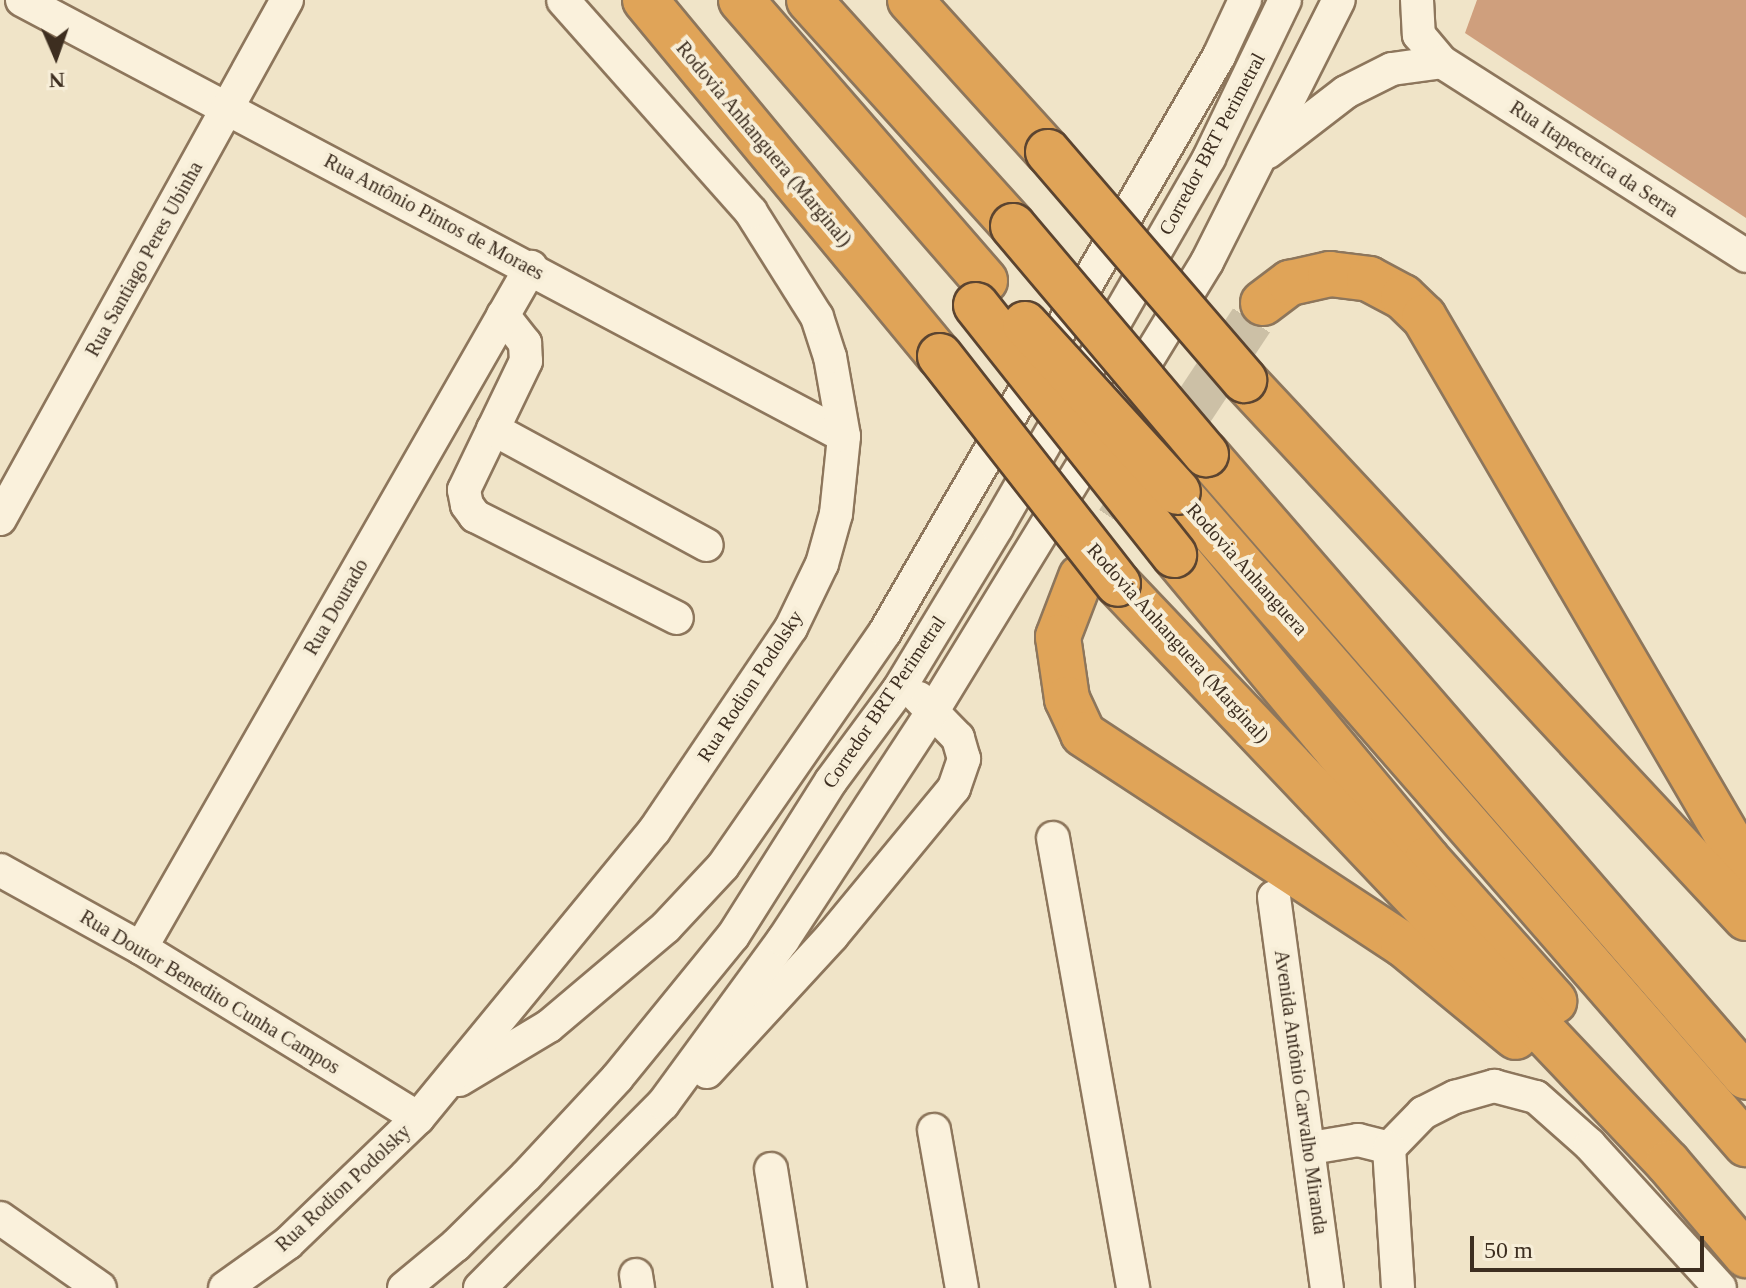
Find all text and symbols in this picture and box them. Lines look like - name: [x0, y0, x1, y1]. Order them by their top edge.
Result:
- north arrow: [16, 16, 96, 96]
- street label: Rodovia Anhanguera (Marginal): [671, 36, 857, 252]
- street label: Corredor BRT Perimetral: [1154, 49, 1270, 239]
- text: N: [48, 68, 65, 93]
- street label: Rua Itapecerica da Serra: [1505, 96, 1683, 222]
- street label: Rua Antônio Pintos de Moraes: [319, 149, 549, 285]
- street label: Rua Santiago Peres Ubinha: [80, 157, 208, 361]
- street label: Rodovia Anhanguera: [1181, 498, 1313, 640]
- street label: Rodovia Anhanguera (Marginal): [1082, 538, 1274, 748]
- street label: Rua Dourado: [299, 555, 373, 659]
- street label: Rua Rodion Podolsky: [692, 606, 808, 766]
- street label: Corredor BRT Perimetral: [817, 611, 951, 793]
- street label: Rua Doutor Benedito Cunha Campos: [76, 905, 344, 1079]
- street label: Avenida Antônio Carvalho Miranda: [1269, 948, 1333, 1236]
- street label: Rua Rodion Podolsky: [271, 1119, 415, 1257]
- scale bar: [1474, 1220, 1708, 1270]
- text: 50 m: [1484, 1237, 1533, 1263]

